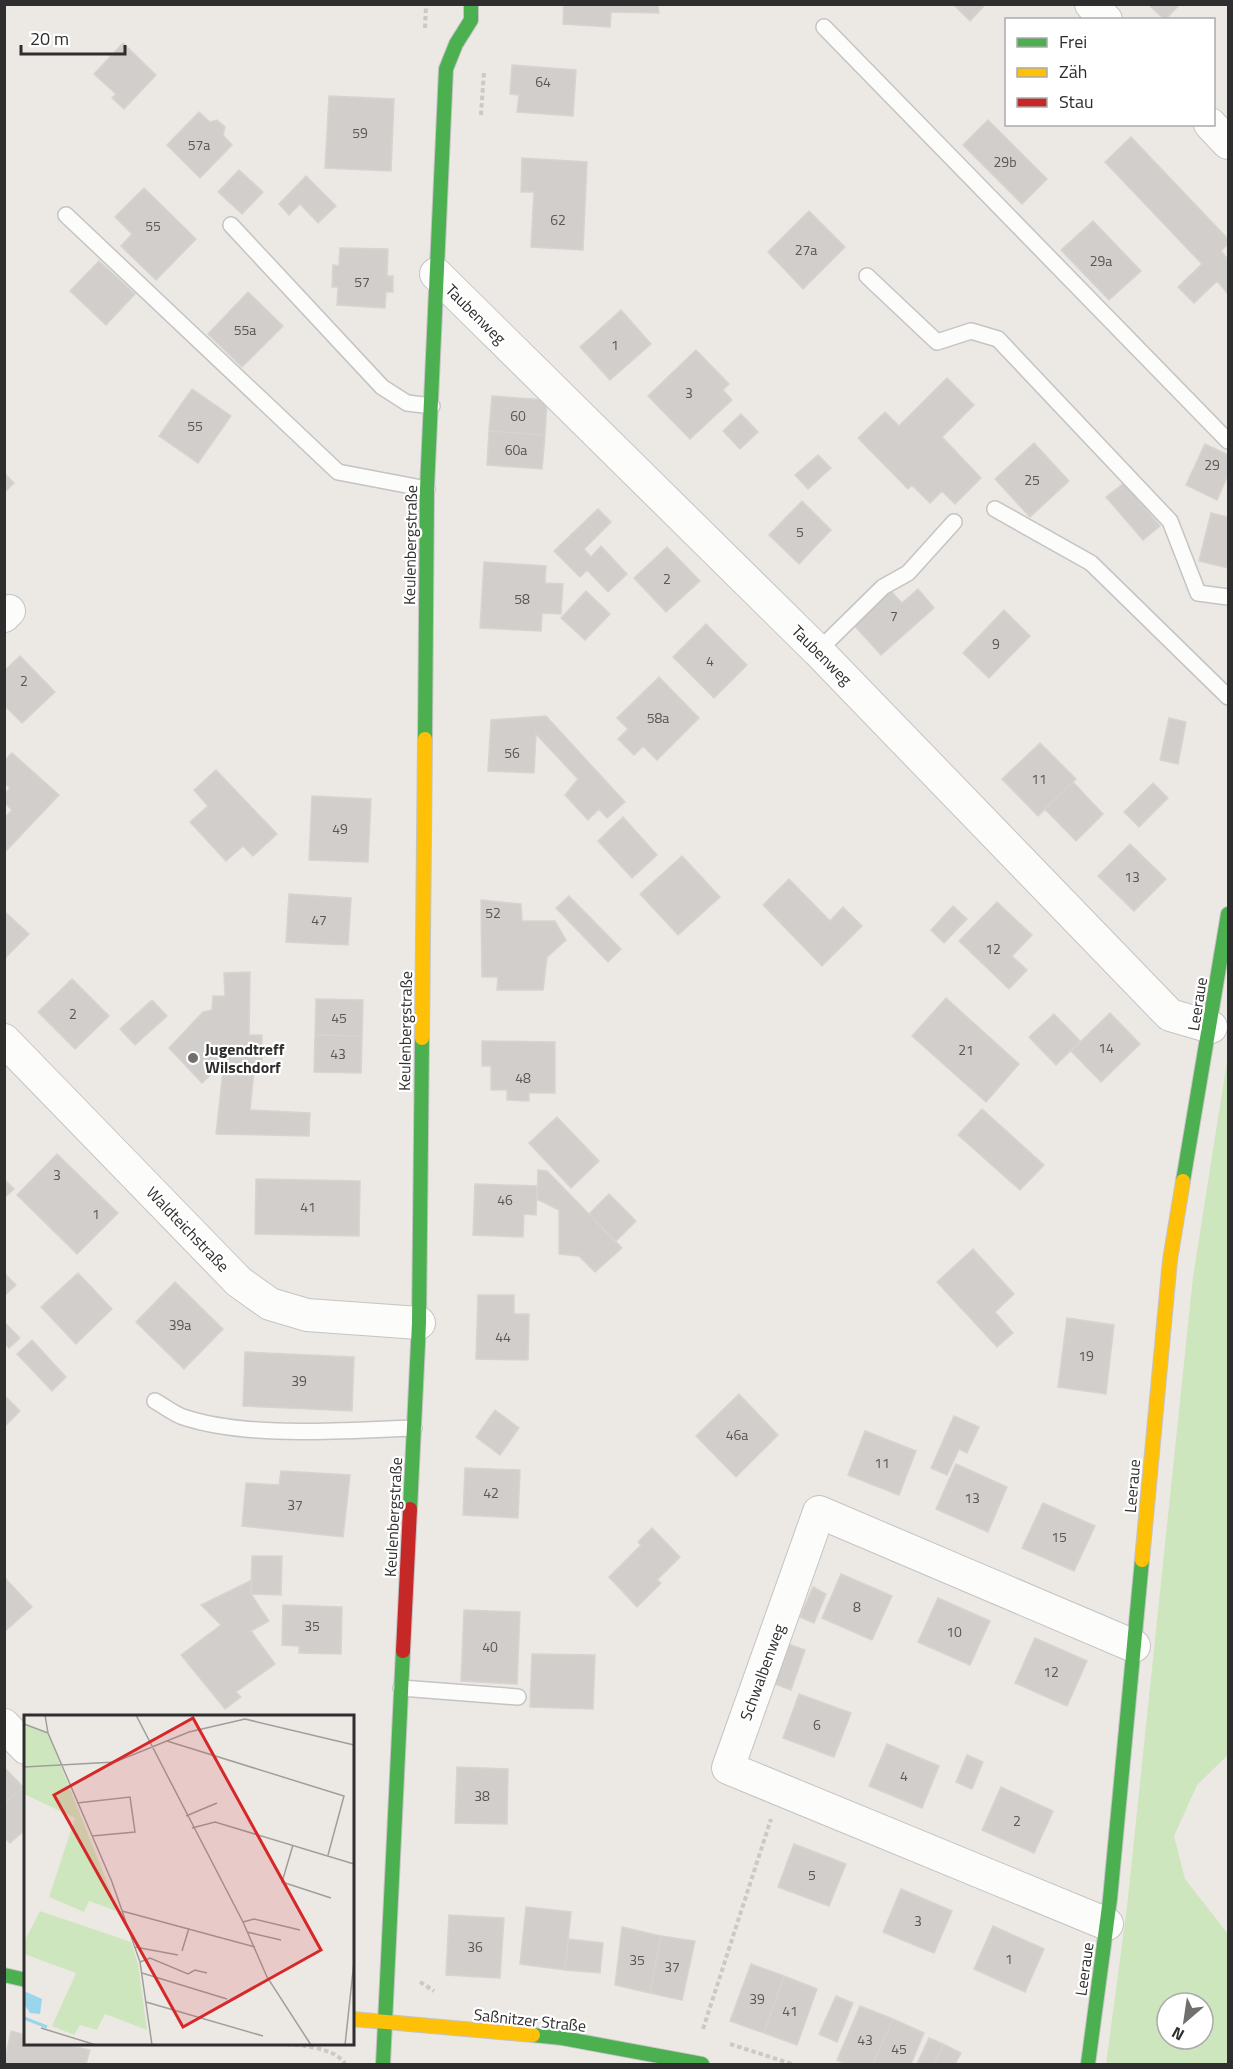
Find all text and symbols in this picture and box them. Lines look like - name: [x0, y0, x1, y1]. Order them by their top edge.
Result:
- scale bar: [21, 18, 124, 56]
- legend: [1005, 18, 1215, 126]
- text: 20 m: [30, 25, 69, 52]
- text: Frei: [1059, 28, 1087, 55]
- text: Zäh: [1059, 58, 1087, 85]
- house number: 64: [535, 71, 551, 92]
- text: Stau: [1059, 88, 1094, 115]
- house number: 59: [352, 122, 368, 143]
- house number: 57a: [188, 134, 210, 155]
- house number: 29b: [993, 151, 1017, 172]
- house number: 62: [550, 209, 566, 230]
- house number: 55: [145, 215, 161, 236]
- house number: 27a: [795, 239, 817, 260]
- house number: 29a: [1090, 250, 1112, 271]
- house number: 57: [354, 271, 370, 292]
- street label: Taubenweg: [440, 278, 512, 350]
- house number: 55a: [234, 319, 256, 340]
- house number: 1: [611, 334, 619, 355]
- house number: 3: [685, 382, 693, 403]
- house number: 60: [510, 405, 526, 426]
- house number: 55: [187, 415, 203, 436]
- house number: 60a: [505, 439, 527, 460]
- house number: 29: [1204, 454, 1220, 475]
- house number: 25: [1024, 469, 1040, 490]
- street label: Keulenbergstraße: [397, 485, 423, 605]
- house number: 5: [796, 521, 804, 542]
- house number: 2: [663, 568, 671, 589]
- house number: 58: [514, 588, 530, 609]
- house number: 7: [890, 605, 898, 626]
- street label: Taubenweg: [786, 619, 858, 691]
- house number: 9: [992, 633, 1000, 654]
- house number: 4: [706, 650, 714, 671]
- house number: 2: [20, 670, 28, 691]
- house number: 58a: [647, 707, 669, 728]
- house number: 56: [504, 742, 520, 763]
- house number: 11: [1031, 768, 1047, 789]
- house number: 49: [332, 818, 348, 839]
- house number: 13: [1124, 866, 1140, 887]
- house number: 52: [485, 902, 501, 923]
- house number: 47: [311, 909, 327, 930]
- house number: 12: [985, 938, 1001, 959]
- street label: Keulenbergstraße: [392, 971, 418, 1091]
- street label: Leeraue: [1181, 976, 1213, 1032]
- house number: 2: [69, 1003, 77, 1024]
- house number: 45: [331, 1007, 347, 1028]
- place label: Jugendtreff Wilschdorf: [205, 1037, 285, 1079]
- house number: 14: [1098, 1037, 1114, 1058]
- house number: 21: [958, 1039, 974, 1060]
- house number: 43: [330, 1043, 346, 1064]
- marker: Jugendtreff Wilschdorf: [186, 1051, 200, 1065]
- house number: 48: [515, 1067, 531, 1088]
- house number: 3: [53, 1164, 61, 1185]
- street label: Waldteichstraße: [141, 1181, 235, 1277]
- house number: 46: [497, 1189, 513, 1210]
- house number: 41: [300, 1196, 316, 1217]
- house number: 1: [92, 1203, 100, 1224]
- house number: 39a: [169, 1314, 191, 1335]
- house number: 44: [495, 1326, 511, 1347]
- house number: 19: [1078, 1345, 1094, 1366]
- house number: 39: [291, 1370, 307, 1391]
- house number: 46a: [726, 1424, 748, 1445]
- house number: 11: [874, 1452, 890, 1473]
- street label: Keulenbergstraße: [378, 1457, 408, 1577]
- street label: Leeraue: [1118, 1458, 1146, 1514]
- house number: 42: [483, 1482, 499, 1503]
- house number: 13: [964, 1487, 980, 1508]
- house number: 37: [287, 1494, 303, 1515]
- house number: 15: [1051, 1526, 1067, 1547]
- house number: 8: [853, 1596, 861, 1617]
- house number: 35: [304, 1615, 320, 1636]
- street label: Schwalbenweg: [733, 1620, 791, 1724]
- house number: 10: [946, 1621, 962, 1642]
- house number: 40: [482, 1636, 498, 1657]
- house number: 12: [1043, 1661, 1059, 1682]
- house number: 6: [813, 1714, 821, 1735]
- inset map: [24, 1715, 354, 2045]
- house number: 4: [900, 1765, 908, 1786]
- house number: 38: [474, 1785, 490, 1806]
- house number: 2: [1013, 1810, 1021, 1831]
- house number: 5: [808, 1864, 816, 1885]
- house number: 3: [914, 1910, 922, 1931]
- house number: 36: [467, 1936, 483, 1957]
- street label: Leeraue: [1068, 1941, 1100, 1997]
- house number: 1: [1005, 1948, 1013, 1969]
- house number: 35: [629, 1949, 645, 1970]
- house number: 37: [664, 1956, 680, 1977]
- house number: 39: [749, 1988, 765, 2009]
- north arrow: [1155, 1991, 1215, 2051]
- house number: 41: [782, 2000, 798, 2021]
- street label: Saßnitzer Straße: [473, 2002, 587, 2038]
- text: N: [1167, 2021, 1188, 2047]
- house number: 43: [857, 2029, 873, 2050]
- house number: 45: [891, 2038, 907, 2059]

